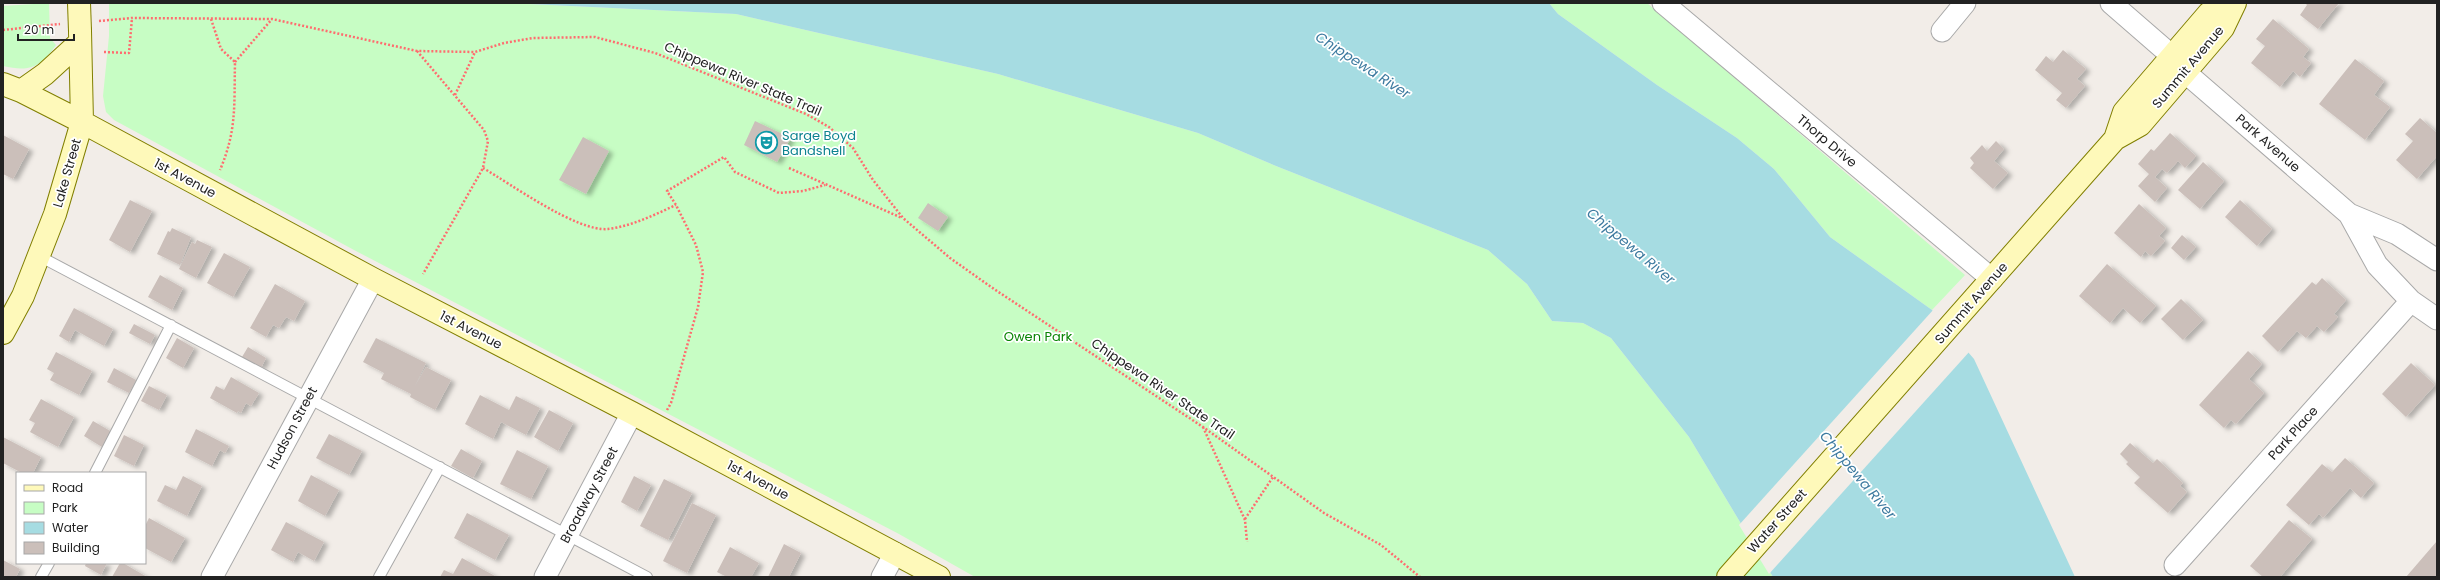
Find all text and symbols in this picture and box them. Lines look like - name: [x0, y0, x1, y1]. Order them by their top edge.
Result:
- scale bar: [18, 16, 74, 42]
- text: 20 m: [24, 21, 54, 38]
- street label: Summit Avenue: [2148, 21, 2228, 113]
- water label: Chippewa River: [1312, 27, 1415, 104]
- street label: Chippewa River State Trail: [661, 37, 825, 121]
- street label: Thorp Drive: [1793, 110, 1861, 172]
- street label: Park Avenue: [2232, 110, 2304, 176]
- place label: Sarge Boyd Bandshell: [782, 126, 856, 160]
- theatre icon: Sarge Boyd Bandshell: [754, 129, 780, 155]
- street label: Lake Street: [48, 136, 86, 210]
- street label: 1st Avenue: [151, 154, 219, 202]
- water label: Chippewa River: [1583, 203, 1680, 289]
- street label: Summit Avenue: [1930, 258, 2012, 348]
- street label: 1st Avenue: [436, 306, 506, 354]
- park label: Owen Park: [1004, 327, 1073, 346]
- street label: Chippewa River State Trail: [1087, 334, 1239, 444]
- street label: Hudson Street: [262, 383, 322, 473]
- street label: Park Place: [2264, 402, 2322, 464]
- water label: Chippewa River: [1815, 427, 1901, 524]
- street label: Broadway Street: [555, 443, 623, 547]
- street label: 1st Avenue: [724, 456, 792, 504]
- legend: [16, 472, 146, 564]
- text: Road: [52, 479, 83, 496]
- street label: Water Street: [1743, 484, 1811, 557]
- text: Park: [52, 499, 79, 516]
- text: Water: [52, 519, 89, 536]
- text: Building: [52, 539, 100, 556]

